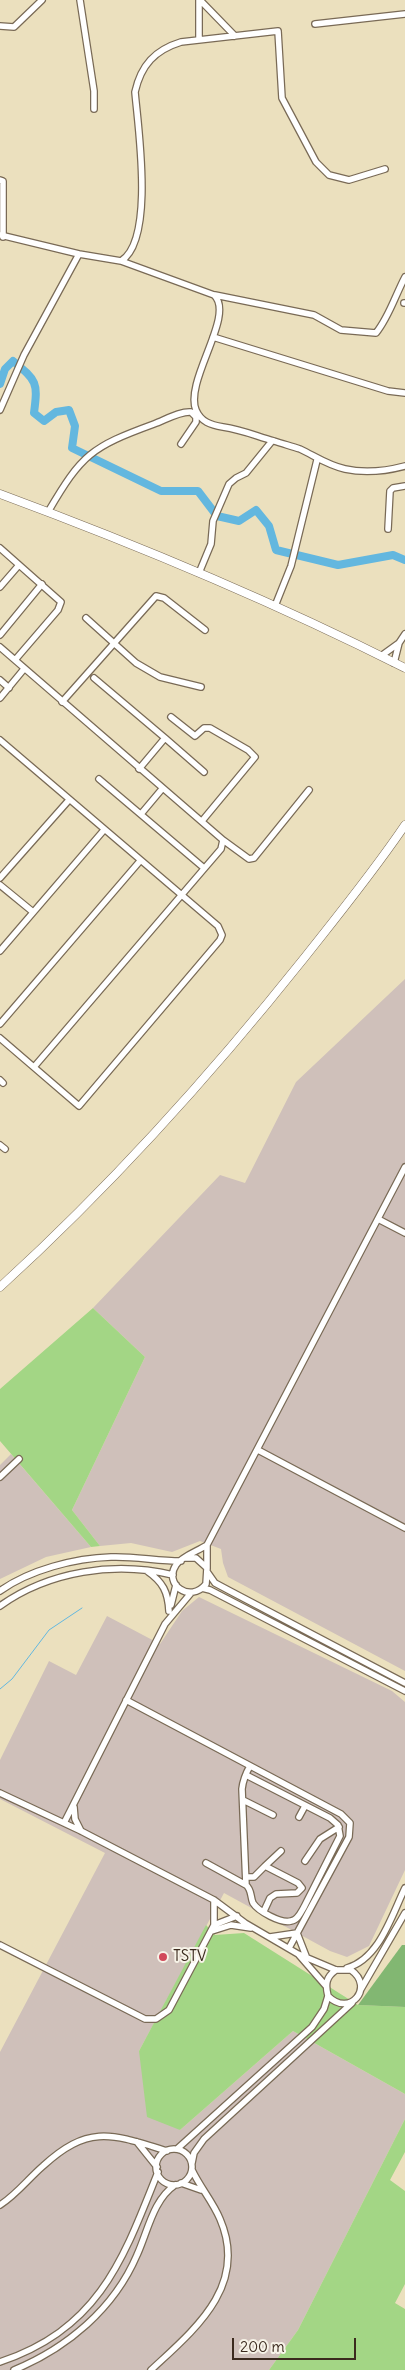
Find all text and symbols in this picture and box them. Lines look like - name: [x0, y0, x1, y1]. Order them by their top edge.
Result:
- place label: TSTV: [173, 1948, 206, 1966]
- marker: TSTV: [157, 1951, 169, 1963]
- scale bar: [235, 2328, 359, 2360]
- text: 200 m: [240, 2337, 285, 2356]

